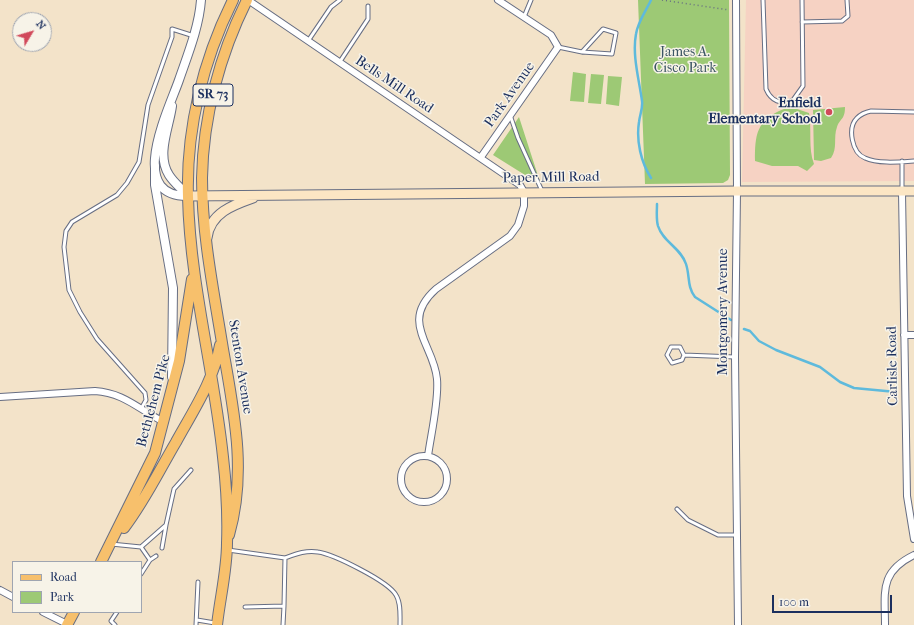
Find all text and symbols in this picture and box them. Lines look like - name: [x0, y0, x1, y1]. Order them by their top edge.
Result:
- north arrow: [12, 12, 52, 52]
- text: N: [33, 18, 49, 32]
- park label: James A. Cisco Park: [654, 45, 716, 78]
- street label: Bells Mill Road: [352, 53, 436, 117]
- street label: Park Avenue: [481, 59, 539, 131]
- road number: SR 73: [193, 84, 233, 106]
- place label: Enfield Elementary School: [708, 96, 821, 128]
- marker: Enfield Elementary School: [824, 107, 834, 117]
- street label: Paper Mill Road: [502, 169, 600, 187]
- street label: Montgomery Avenue: [716, 248, 732, 376]
- street label: Stenton Avenue: [224, 319, 256, 415]
- street label: Carlisle Road: [884, 326, 902, 406]
- street label: Bethlehem Pike: [134, 353, 174, 449]
- legend: [12, 561, 142, 613]
- text: Road: [50, 570, 77, 584]
- scale bar: [774, 587, 894, 613]
- text: Park: [50, 590, 74, 604]
- text: 100 m: [779, 595, 809, 609]

